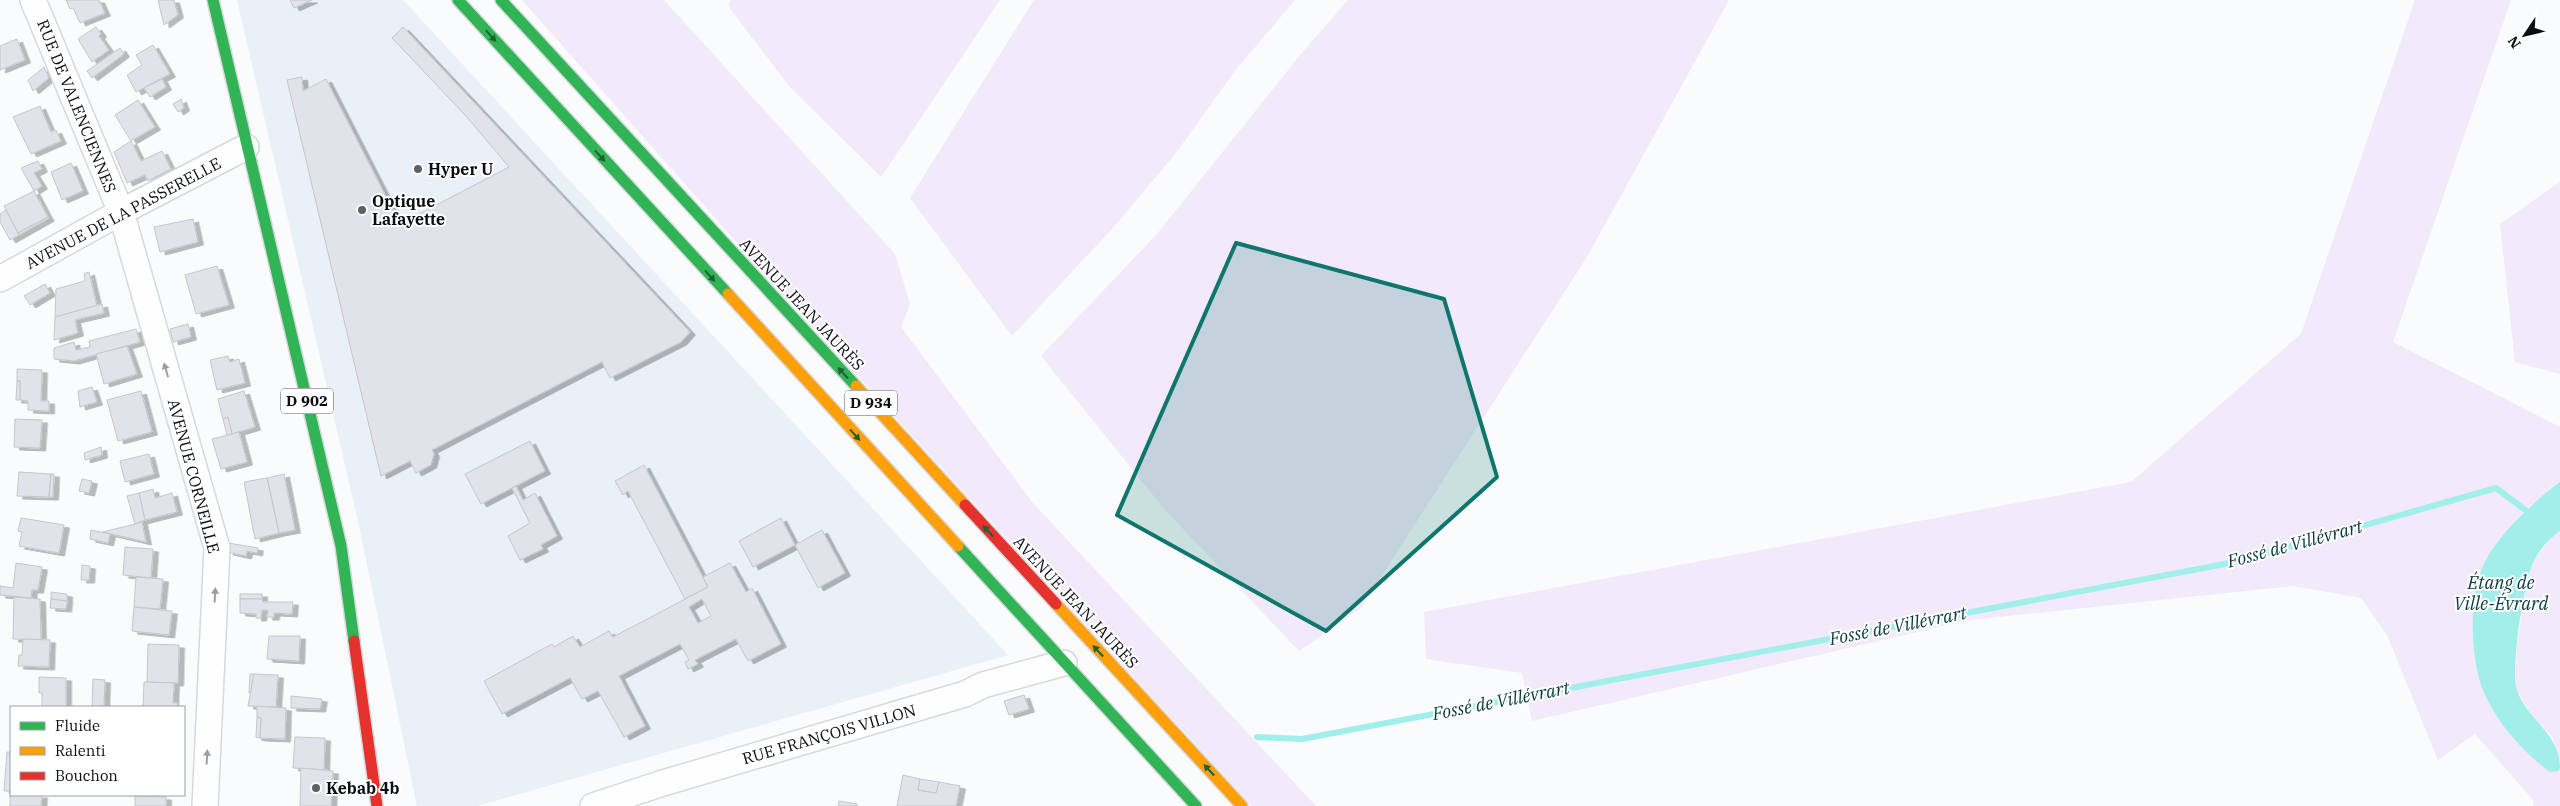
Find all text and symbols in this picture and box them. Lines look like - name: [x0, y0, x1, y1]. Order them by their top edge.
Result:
- north arrow: [2500, 10, 2550, 60]
- street label: RUE DE VALENCIENNES: [33, 16, 121, 196]
- one-way arrow: [485, 30, 496, 42]
- text: N: [2504, 33, 2525, 52]
- one-way arrow: [594, 149, 606, 161]
- street label: AVENUE DE LA PASSERELLE: [22, 153, 224, 273]
- place label: Hyper U: [428, 159, 493, 179]
- marker: Hyper U: [412, 163, 424, 175]
- place label: Optique Lafayette: [372, 191, 445, 229]
- marker: Optique Lafayette: [356, 204, 368, 216]
- street label: AVENUE JEAN JAURÈS: [735, 233, 869, 374]
- one-way arrow: [704, 269, 716, 281]
- one-way arrow: [162, 362, 170, 377]
- one-way arrow: [837, 367, 849, 379]
- road number: D 902: [281, 388, 333, 414]
- road number: D 934: [845, 390, 897, 416]
- street label: AVENUE CORNEILLE: [164, 397, 224, 555]
- one-way arrow: [849, 428, 861, 440]
- water label: Fossé de Villévrart: [2224, 514, 2366, 573]
- one-way arrow: [982, 526, 994, 538]
- street label: AVENUE JEAN JAURÈS: [1009, 531, 1143, 672]
- water label: Étang de Ville-Évrard: [2454, 571, 2548, 615]
- one-way arrow: [211, 587, 219, 603]
- water label: Fossé de Villévrart: [1826, 601, 1969, 650]
- one-way arrow: [1092, 646, 1104, 658]
- water label: Fossé de Villévrart: [1429, 676, 1572, 725]
- street label: RUE FRANÇOIS VILLON: [740, 700, 918, 768]
- legend: [10, 706, 185, 796]
- text: Fluide: [55, 716, 100, 735]
- text: Ralenti: [55, 741, 106, 760]
- one-way arrow: [204, 749, 212, 765]
- one-way arrow: [1203, 765, 1215, 777]
- text: Bouchon: [55, 766, 118, 785]
- place label: Kebab 4b: [326, 778, 399, 798]
- marker: Kebab 4b: [310, 782, 322, 794]

